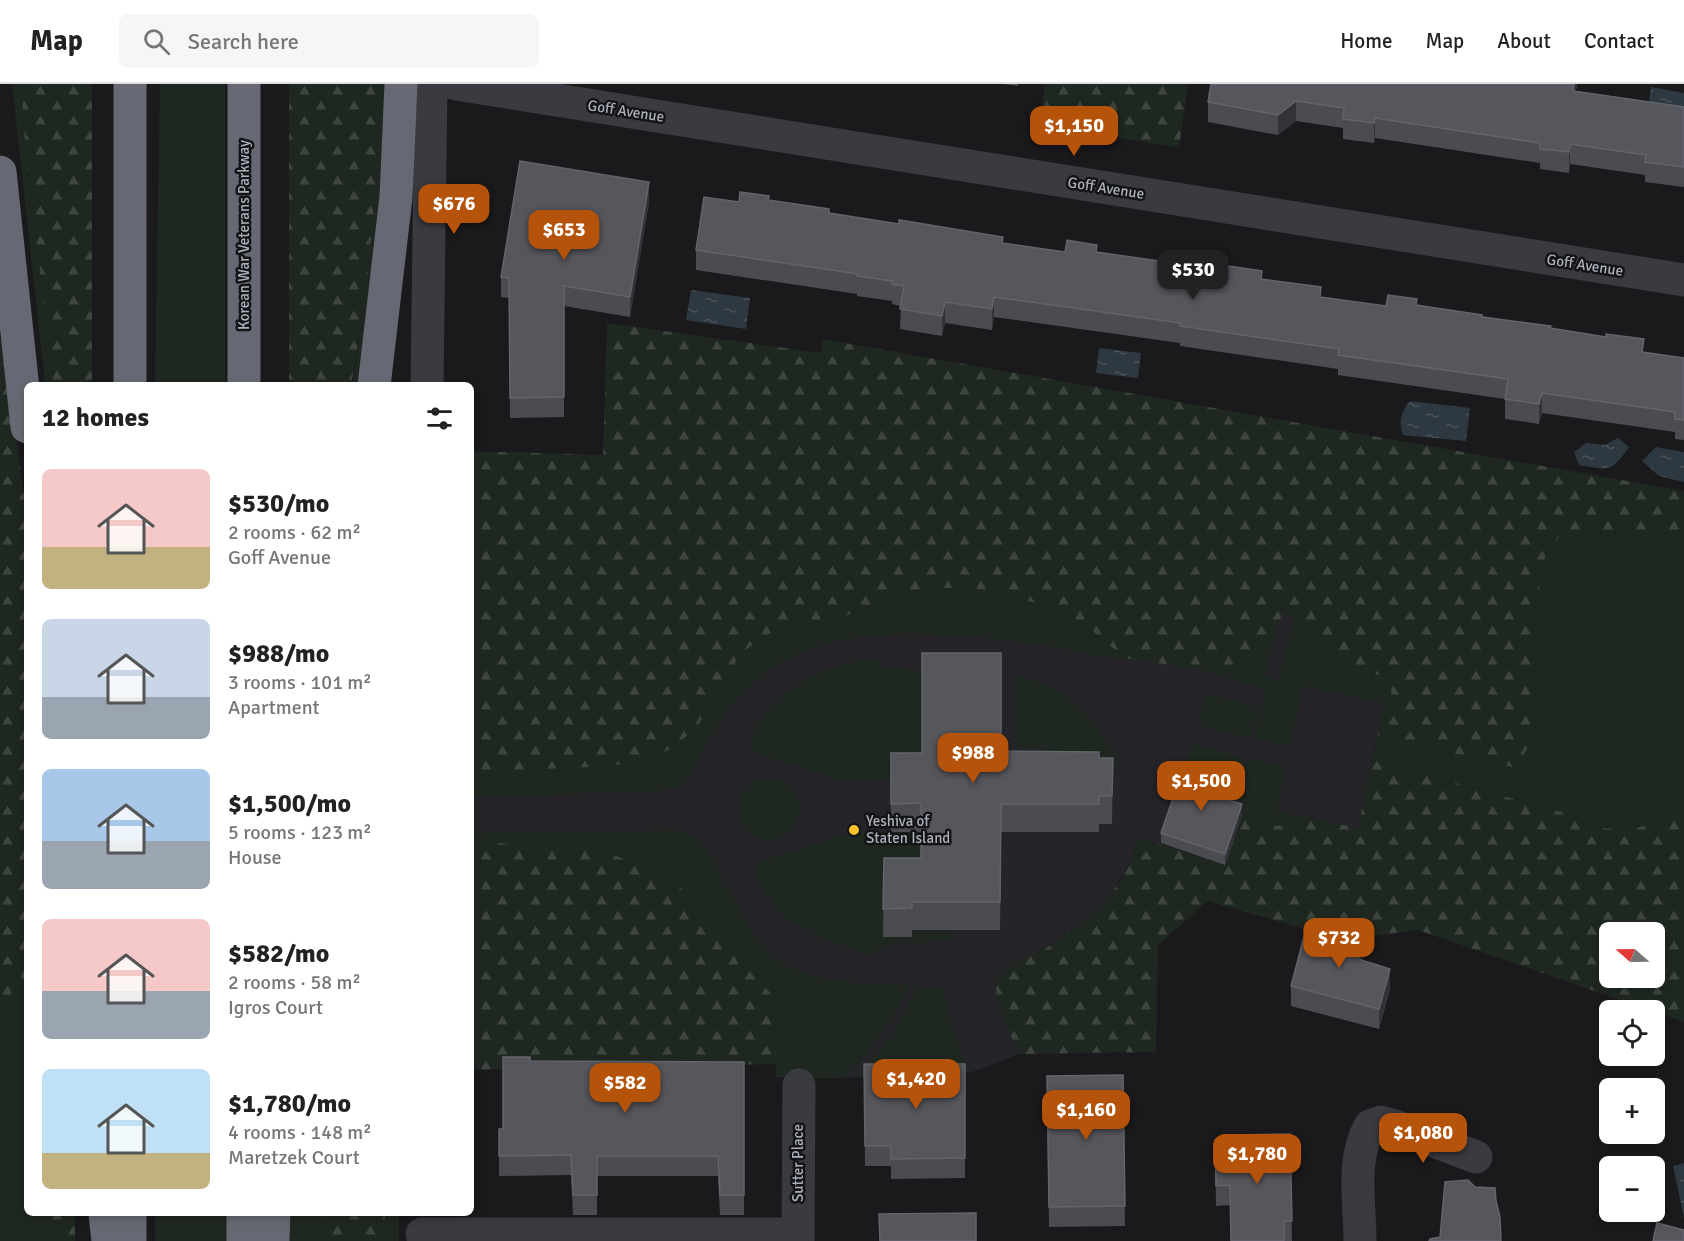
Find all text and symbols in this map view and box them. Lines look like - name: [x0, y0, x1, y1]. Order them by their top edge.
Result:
- search box: [119, 14, 539, 68]
- text: Map: [30, 24, 83, 58]
- icon: search: [140, 25, 173, 58]
- text: Search here: [188, 28, 299, 55]
- text: Home: [1340, 28, 1393, 54]
- text: Map: [1426, 28, 1464, 54]
- text: About: [1497, 28, 1551, 54]
- text: Contact: [1584, 28, 1654, 54]
- street label: Goff Avenue: [586, 96, 666, 126]
- pin: $1,150: [1025, 106, 1123, 157]
- text: $1,150: [1044, 113, 1104, 138]
- street label: Korean War Veterans Parkway: [235, 140, 253, 330]
- street label: Goff Avenue: [1066, 173, 1146, 203]
- pin: $676: [418, 184, 490, 235]
- text: $676: [432, 191, 476, 216]
- pin: $653: [528, 210, 600, 261]
- text: $653: [542, 217, 586, 242]
- pin: $530: [1157, 250, 1229, 301]
- street label: Goff Avenue: [1545, 250, 1625, 280]
- text: $530: [1171, 257, 1215, 282]
- text: 12 homes: [42, 402, 149, 434]
- icon: filters: [423, 402, 456, 435]
- text: $530/mo: [228, 488, 329, 520]
- icon: home: [90, 493, 162, 565]
- text: 2 rooms · 62 m²: [228, 520, 361, 545]
- text: Goff Avenue: [228, 545, 331, 570]
- text: $988/mo: [228, 638, 329, 670]
- icon: home: [90, 643, 162, 715]
- text: 3 rooms · 101 m²: [228, 670, 372, 695]
- text: Apartment: [228, 695, 320, 720]
- pin: $988: [937, 733, 1009, 784]
- text: $988: [951, 740, 995, 765]
- pin: $1,500: [1152, 761, 1250, 812]
- text: $1,500: [1171, 768, 1231, 793]
- text: $1,500/mo: [228, 788, 351, 820]
- icon: home: [90, 793, 162, 865]
- place label: Yeshiva of Staten Island: [866, 812, 950, 847]
- text: 5 rooms · 123 m²: [228, 820, 372, 845]
- marker: Yeshiva of Staten Island: [847, 823, 861, 837]
- text: House: [228, 845, 282, 870]
- pin: $732: [1303, 918, 1375, 969]
- north arrow: [1599, 922, 1665, 988]
- map controls: [1599, 922, 1665, 1222]
- text: $732: [1317, 925, 1361, 950]
- text: $582/mo: [228, 938, 329, 970]
- icon: home: [90, 943, 162, 1015]
- text: 2 rooms · 58 m²: [228, 970, 361, 995]
- text: Igros Court: [228, 995, 323, 1020]
- button: locate: [1599, 1000, 1665, 1066]
- pin: $1,420: [867, 1059, 965, 1110]
- pin: $582: [589, 1063, 661, 1114]
- text: $1,420: [886, 1066, 946, 1091]
- text: $582: [603, 1070, 647, 1095]
- button: +: [1599, 1078, 1665, 1144]
- text: $1,780/mo: [228, 1088, 351, 1120]
- pin: $1,160: [1037, 1090, 1135, 1141]
- icon: home: [90, 1093, 162, 1165]
- text: $1,160: [1056, 1097, 1116, 1122]
- pin: $1,080: [1374, 1113, 1472, 1164]
- text: 4 rooms · 148 m²: [228, 1120, 372, 1145]
- text: $1,080: [1393, 1120, 1453, 1145]
- street label: Sutter Place: [789, 1124, 807, 1202]
- pin: $1,780: [1208, 1134, 1306, 1185]
- text: $1,780: [1227, 1141, 1287, 1166]
- text: Maretzek Court: [228, 1145, 360, 1170]
- button: −: [1599, 1156, 1665, 1222]

